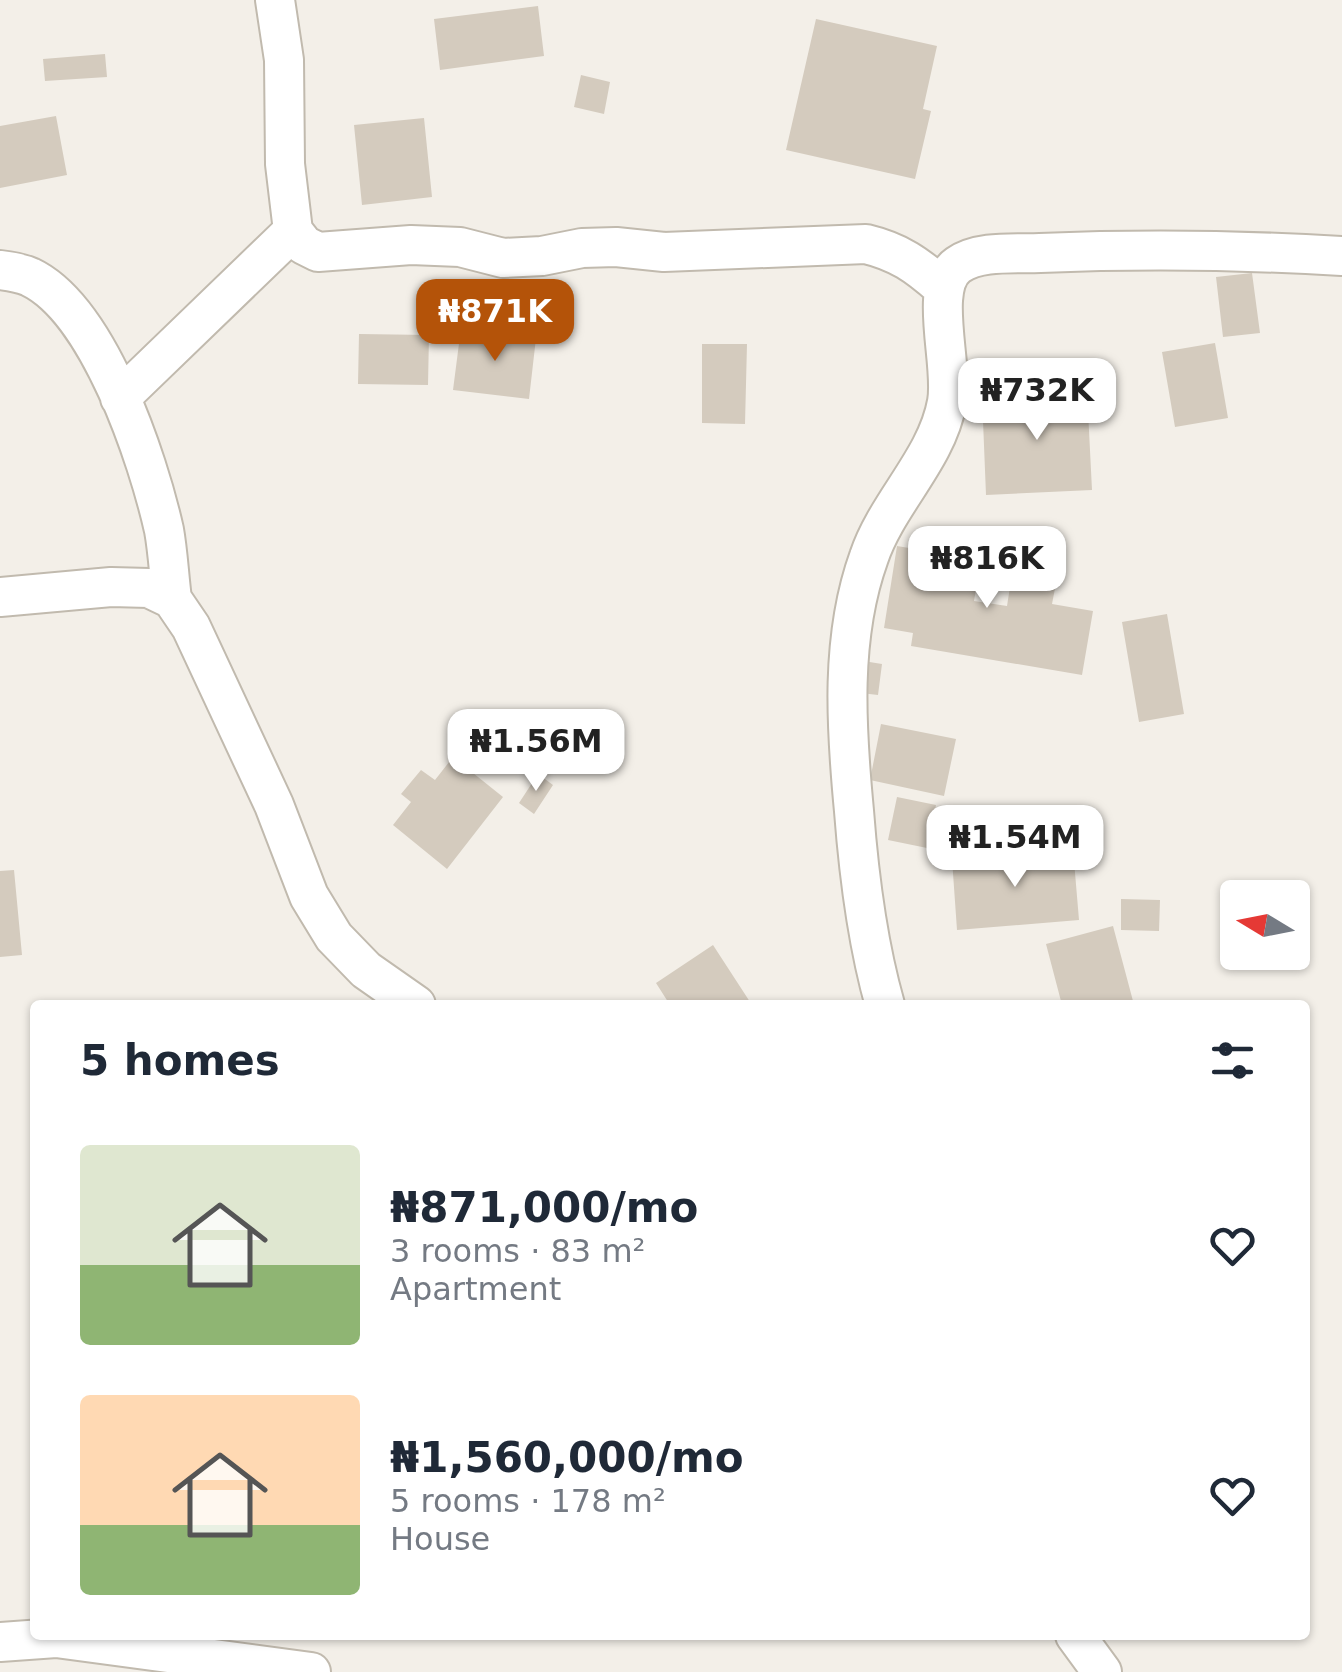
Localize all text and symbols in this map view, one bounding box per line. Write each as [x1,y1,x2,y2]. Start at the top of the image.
pin: ₦871K [425,279,565,364]
text: ₦871K [438,292,552,330]
pin: ₦732K [967,358,1107,443]
text: ₦732K [980,371,1094,409]
pin: ₦816K [917,526,1057,611]
text: ₦816K [930,539,1044,577]
pin: ₦1.56M [455,709,617,794]
text: ₦1.56M [469,722,603,760]
pin: ₦1.54M [934,805,1096,890]
text: ₦1.54M [948,818,1082,856]
north arrow [1220,880,1310,970]
map controls [1220,880,1310,970]
icon: filters [1205,1033,1260,1088]
text: 5 homes [80,1036,280,1085]
text: ₦871,000/mo [390,1183,698,1232]
icon: home [160,1185,280,1305]
icon: heart [1205,1218,1260,1273]
text: 3 rooms · 83 m² [390,1232,645,1270]
text: Apartment [390,1270,561,1308]
text: ₦1,560,000/mo [390,1433,744,1482]
icon: home [160,1435,280,1555]
icon: heart [1205,1468,1260,1523]
text: 5 rooms · 178 m² [390,1482,666,1520]
text: House [390,1520,490,1558]

